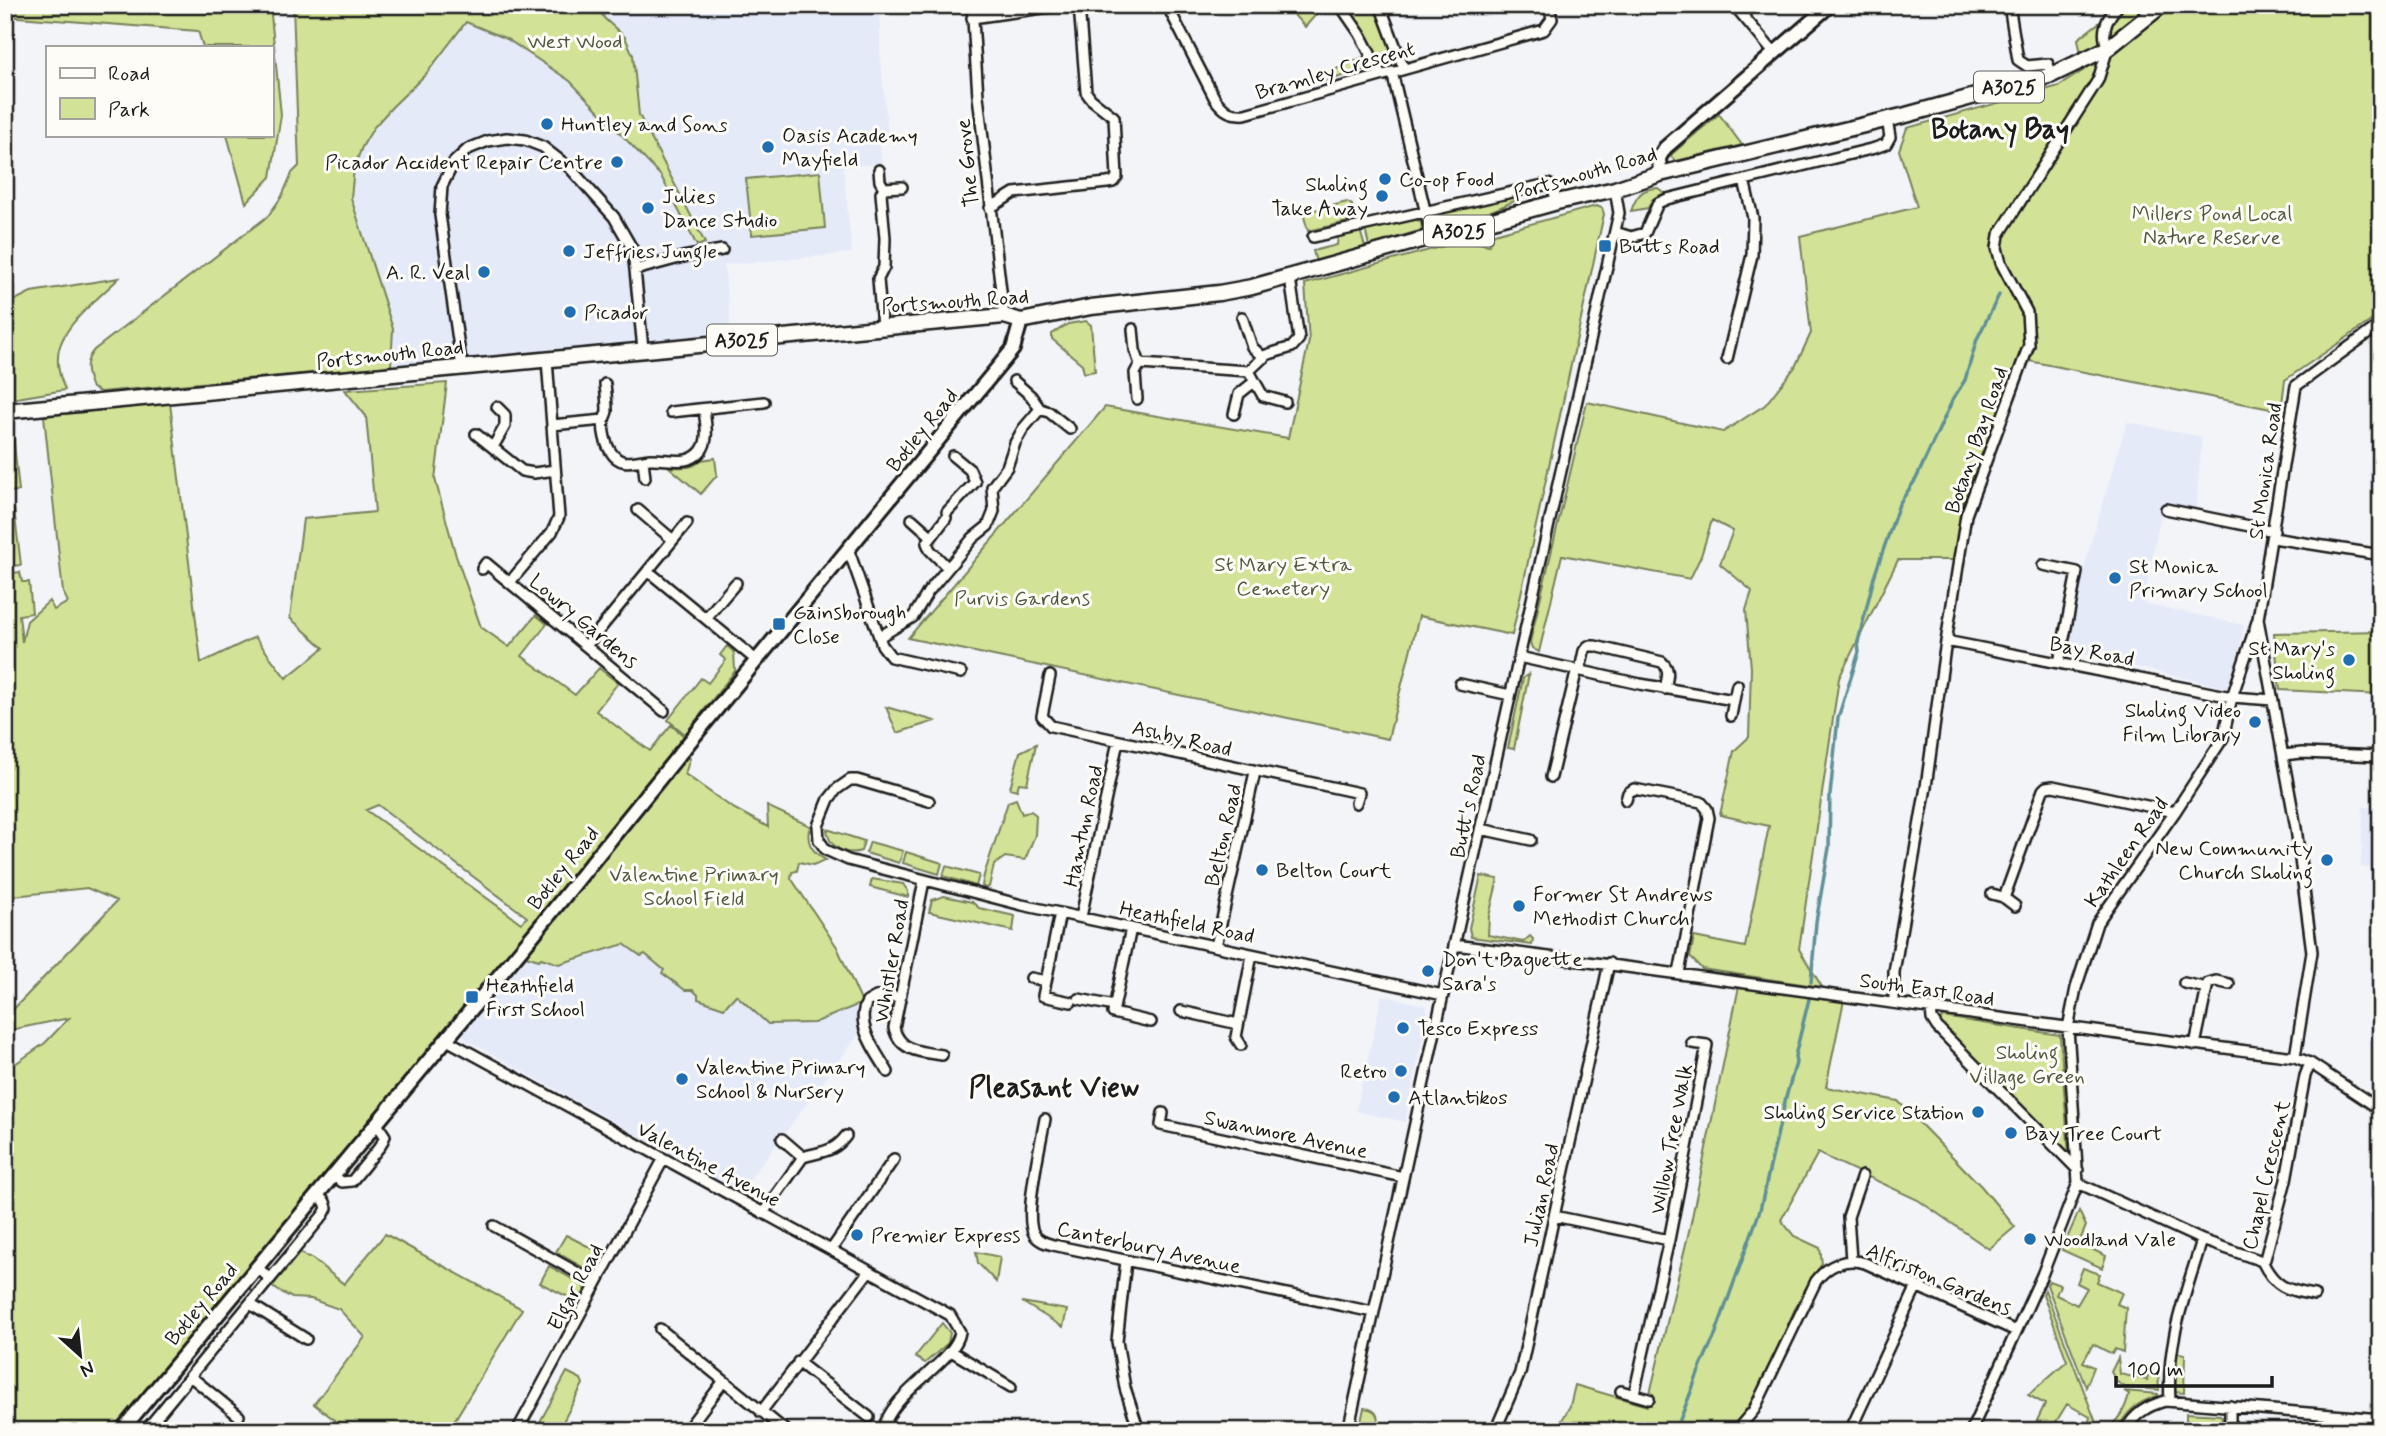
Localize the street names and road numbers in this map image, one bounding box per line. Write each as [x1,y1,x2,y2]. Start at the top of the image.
street label: Bramley Crescent [1252,35,1419,107]
road number: A3025 [1974,72,2044,102]
street label: The Grove [949,117,987,208]
street label: Portsmouth Road [1510,140,1660,208]
road number: A3025 [1424,216,1494,246]
street label: Portsmouth Road [880,283,1030,321]
road number: A3025 [707,324,777,356]
street label: Portsmouth Road [315,333,465,377]
street label: Botany Bay Road [1939,363,2015,517]
street label: Botley Road [880,383,965,478]
street label: St Monica Road [2243,401,2289,541]
street label: Lowry Gardens [523,568,644,676]
street label: Bay Road [2047,630,2137,674]
street label: Ashby Road [1129,714,1234,764]
street label: Butt's Road [1444,752,1494,861]
street label: Hamtun Road [1057,763,1111,890]
street label: Belton Road [1199,781,1249,889]
street label: Kathleen Road [2078,792,2175,913]
street label: Botley Road [521,821,606,916]
street label: Heathfield Road [1117,895,1257,951]
street label: Whistler Road [867,897,917,1025]
street label: South East Road [1858,967,1996,1013]
street label: Willow Tree Walk [1644,1062,1700,1217]
street label: Chapel Crescent [2236,1097,2298,1253]
street label: Swanmore Avenue [1201,1104,1370,1166]
street label: Valentine Avenue [632,1115,785,1214]
street label: Julian Road [1517,1141,1567,1250]
street label: Canterbury Avenue [1054,1215,1243,1281]
street label: Alfriston Gardens [1862,1237,2016,1323]
street label: Elgar Road [541,1239,612,1337]
street label: Botley Road [159,1257,245,1352]

